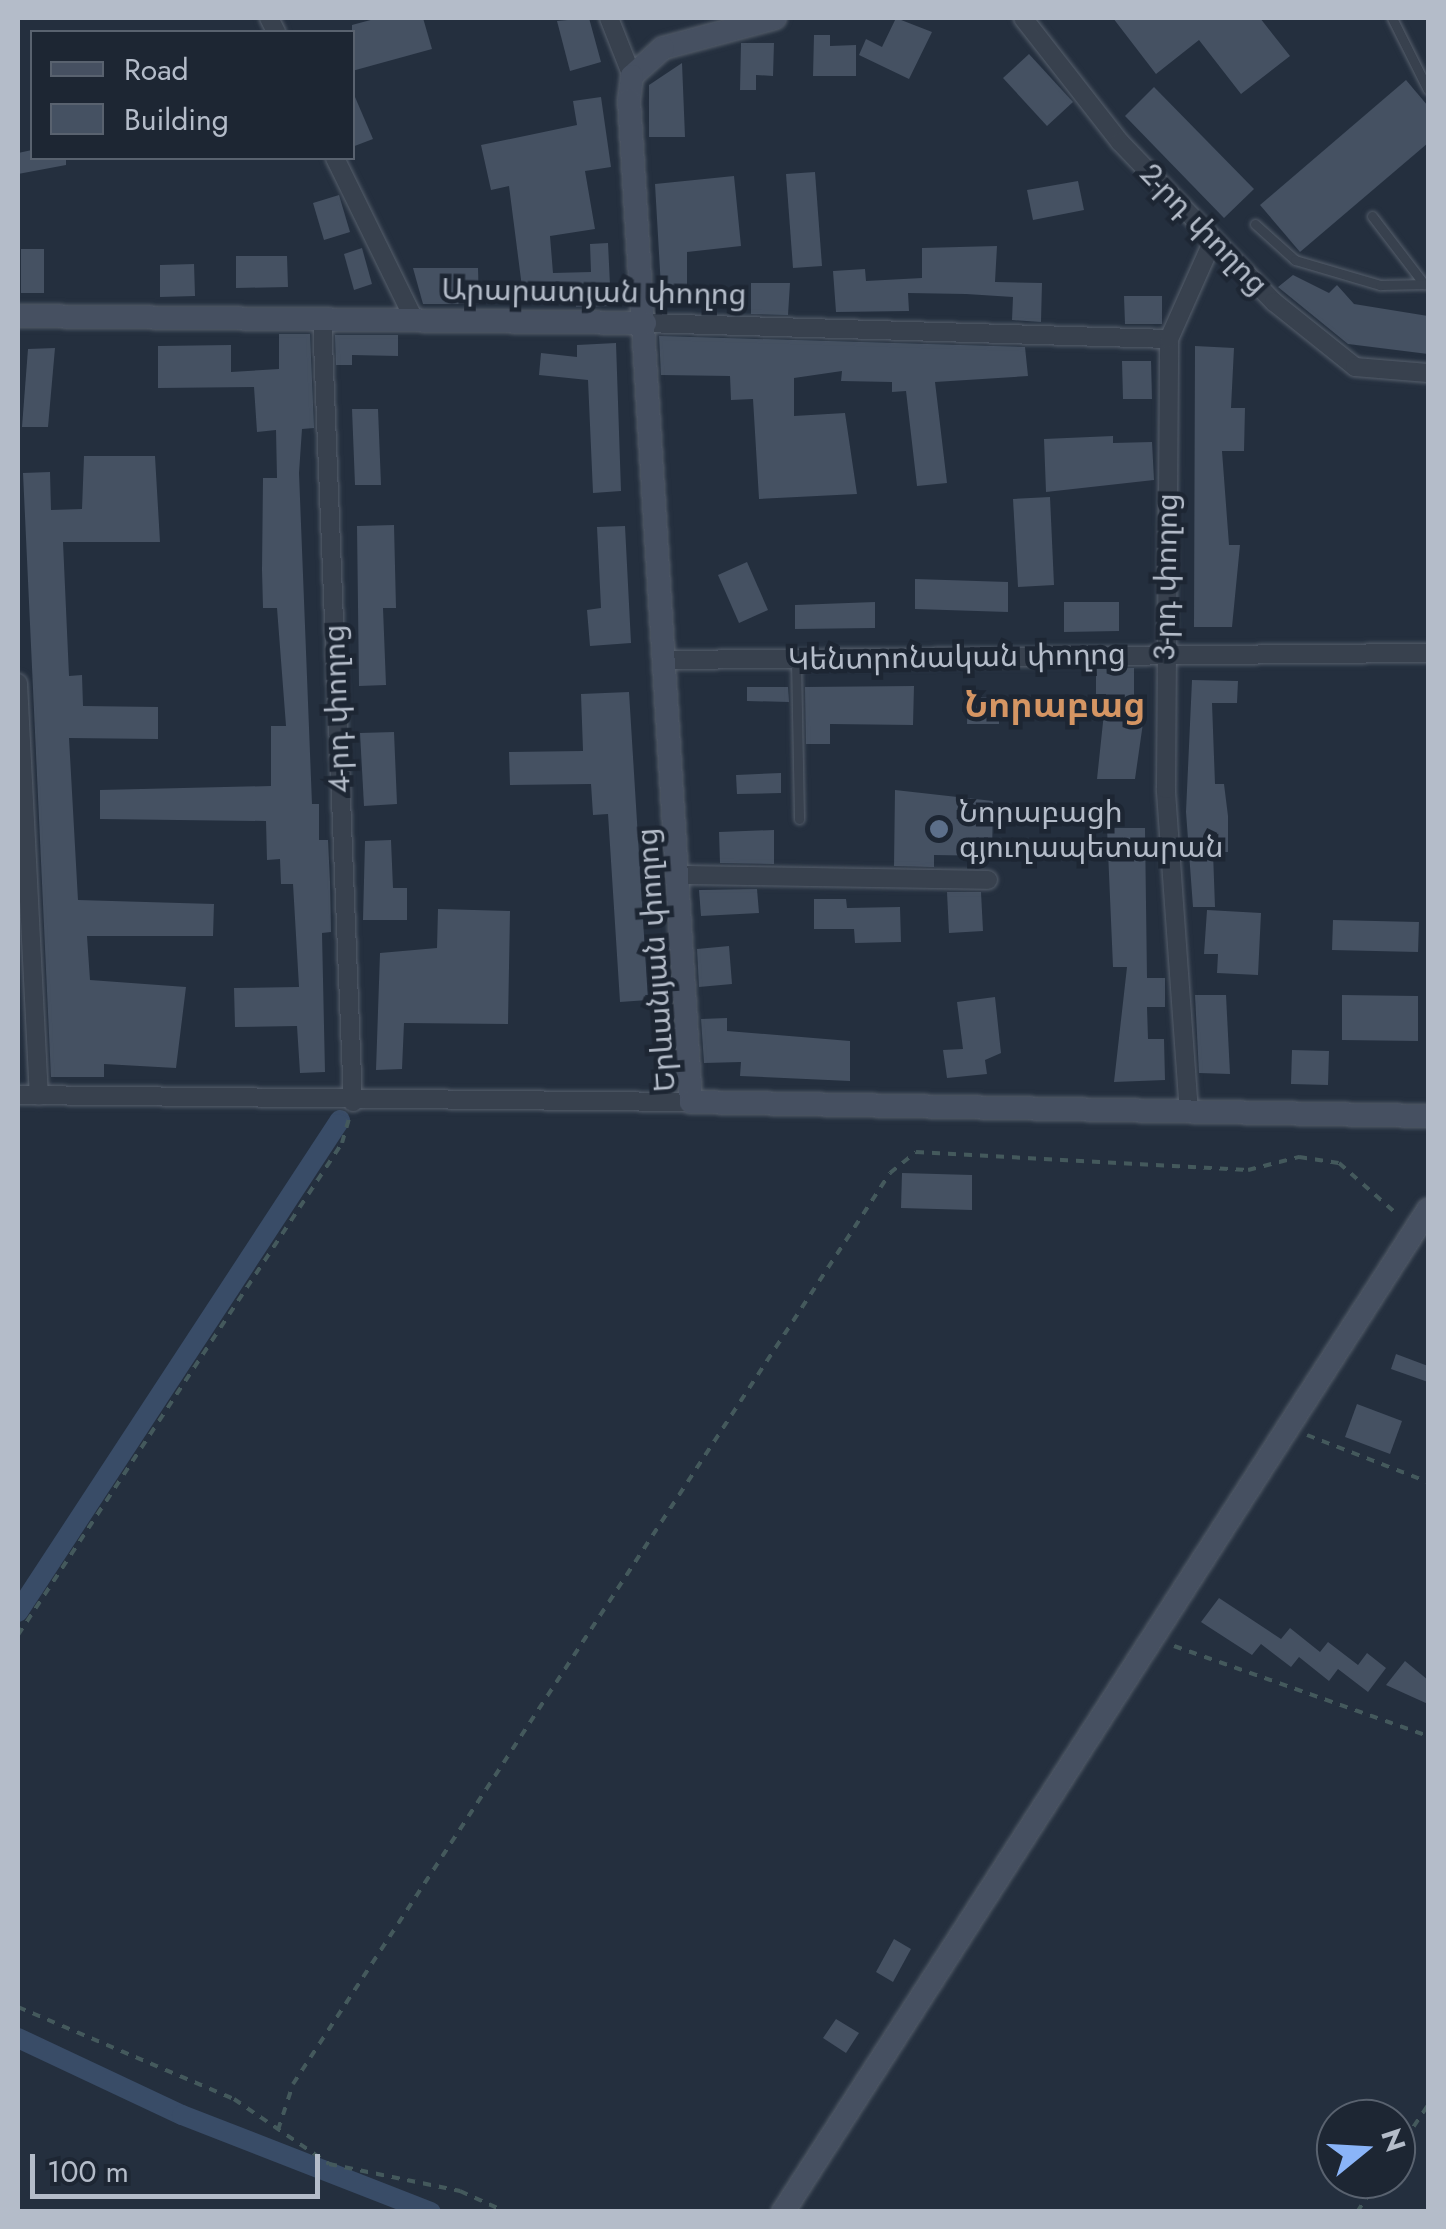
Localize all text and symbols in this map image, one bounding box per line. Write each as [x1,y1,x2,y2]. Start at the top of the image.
legend [30,30,355,160]
text: Road [124,48,189,91]
text: Building [124,98,229,141]
street label: 2-րդ փողոց [1133,156,1275,302]
street label: Արարատյան փողոց [441,271,747,313]
street label: 3-րդ փողոց [1147,493,1185,661]
street label: 4-րդ փողոց [316,624,358,794]
street label: Կենտրոնական փողոց [788,636,1126,678]
district label: Նորաբաց [964,684,1146,726]
place label: Նորաբացի գյուղապետարան [959,794,1223,864]
marker: Նորաբացի գյուղապետարան [928,818,950,840]
street label: Երևանյան փողոց [629,827,683,1093]
north arrow [1316,2099,1416,2199]
text: N [1370,2123,1416,2157]
scale bar [35,2134,325,2196]
text: 100 m [47,2150,129,2193]

